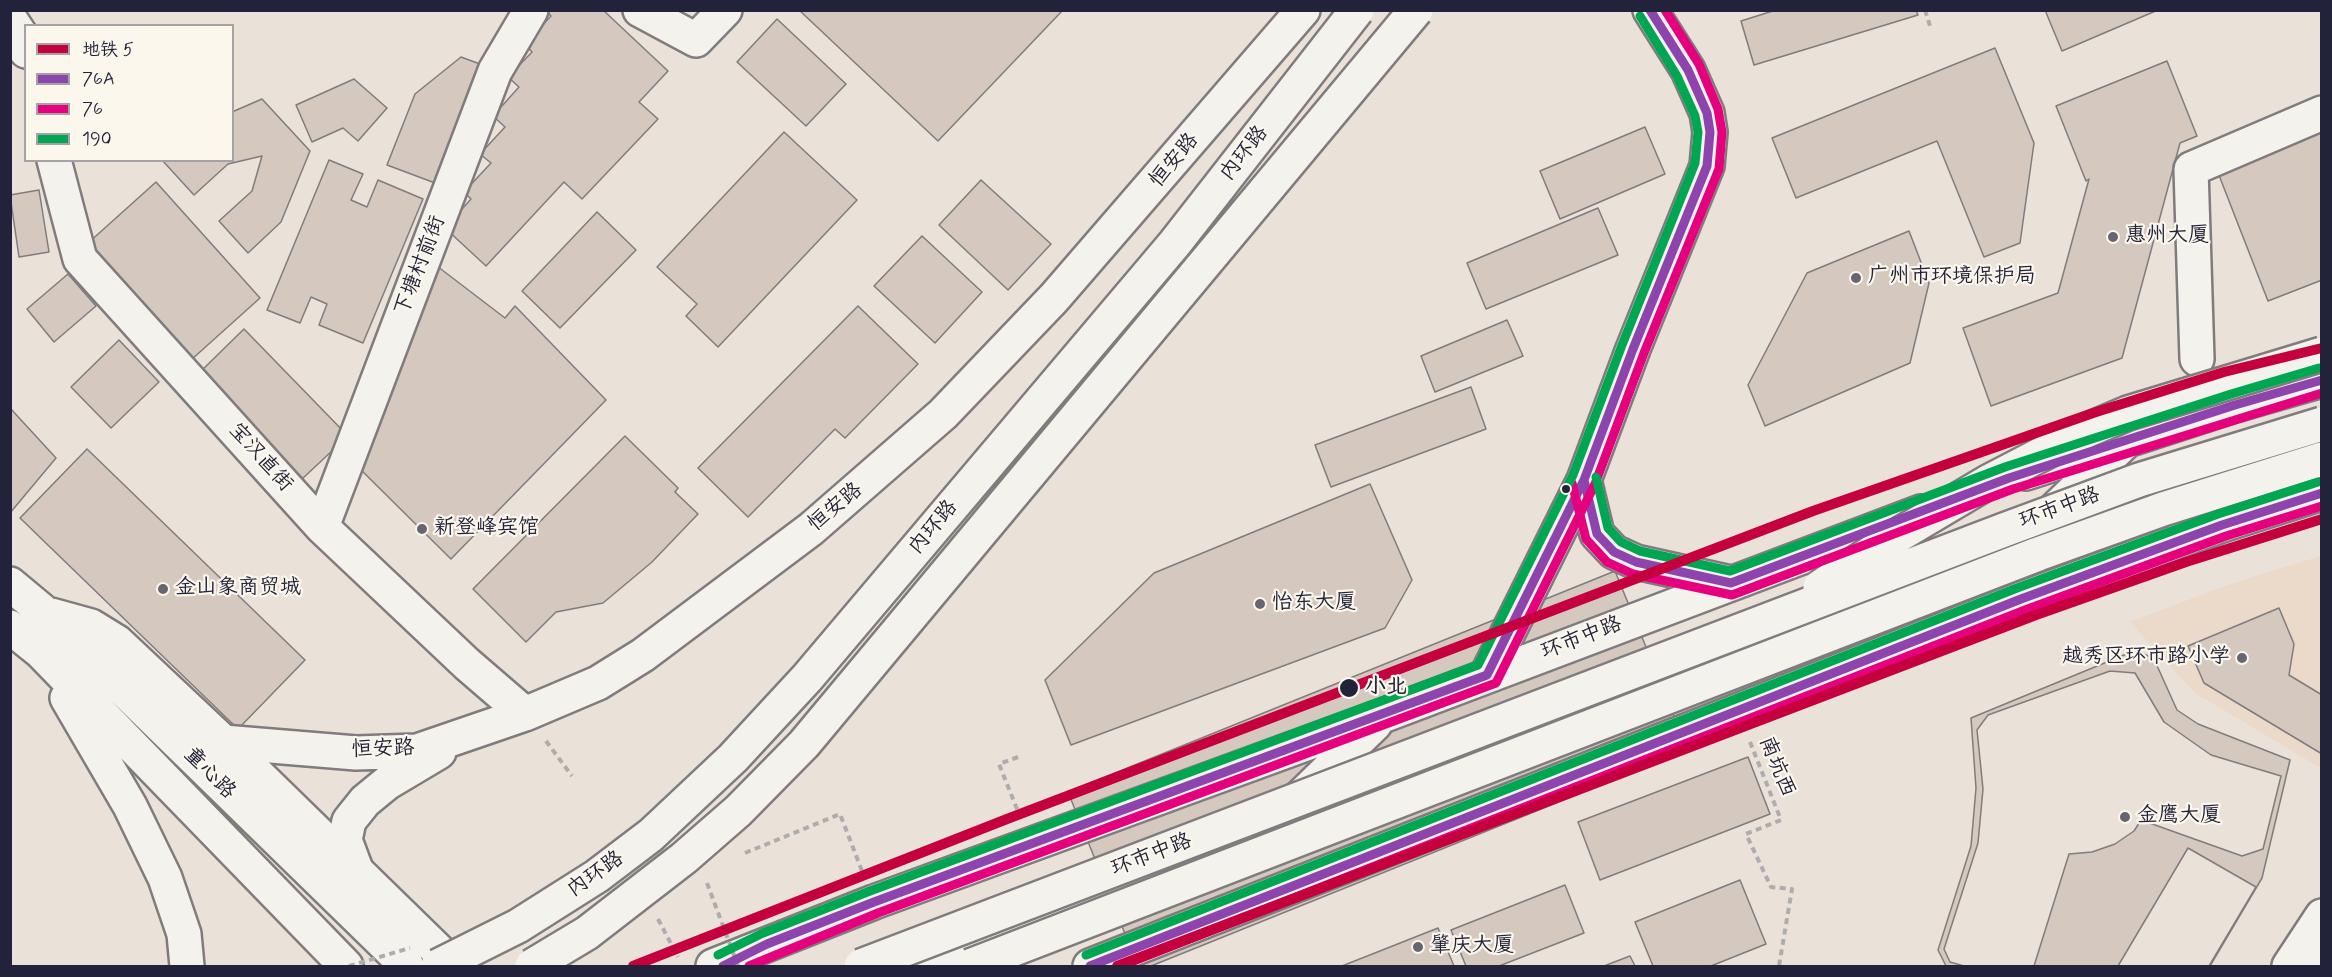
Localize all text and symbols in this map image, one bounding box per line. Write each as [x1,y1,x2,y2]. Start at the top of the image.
legend [24,24,234,162]
text: 地铁 5 [82,38,134,62]
text: 76A [82,67,115,91]
text: 76 [82,97,103,121]
street label: 内环路 [1216,121,1274,187]
text: 190 [82,127,112,151]
street label: 恒安路 [1145,129,1205,193]
street label: 下塘村前街 [390,212,452,320]
place label: 惠州大厦 [2125,224,2209,250]
marker: 惠州大厦 [2106,230,2120,244]
place label: 广州市环境保护局 [1868,265,2036,291]
marker: 广州市环境保护局 [1849,271,1863,285]
street label: 宝汉直街 [223,418,297,498]
street label: 恒安路 [804,478,868,538]
unlabelled marker [1560,483,1572,495]
street label: 环市中路 [2016,483,2104,535]
street label: 内环路 [904,496,964,560]
place label: 新登峰宾馆 [434,516,539,542]
marker: 新登峰宾馆 [415,522,429,536]
place label: 金山象商贸城 [175,576,301,602]
marker: 金山象商贸城 [156,582,170,596]
place label: 怡东大厦 [1272,591,1356,617]
marker: 怡东大厦 [1253,597,1267,611]
street label: 环市中路 [1538,612,1626,666]
place label: 越秀区环市路小学 [2062,645,2230,671]
marker: 越秀区环市路小学 [2235,651,2249,665]
place label: 小北 [1365,675,1407,701]
marker: 小北 [1338,677,1360,699]
street label: 南坑西 [1753,733,1799,801]
street label: 恒安路 [351,736,415,764]
street label: 童心路 [178,743,240,805]
place label: 金鹰大厦 [2137,804,2221,830]
marker: 金鹰大厦 [2118,810,2132,824]
street label: 环市中路 [1108,829,1196,883]
street label: 内环路 [563,847,629,903]
place label: 肇庆大厦 [1430,934,1514,960]
marker: 肇庆大厦 [1411,940,1425,954]

